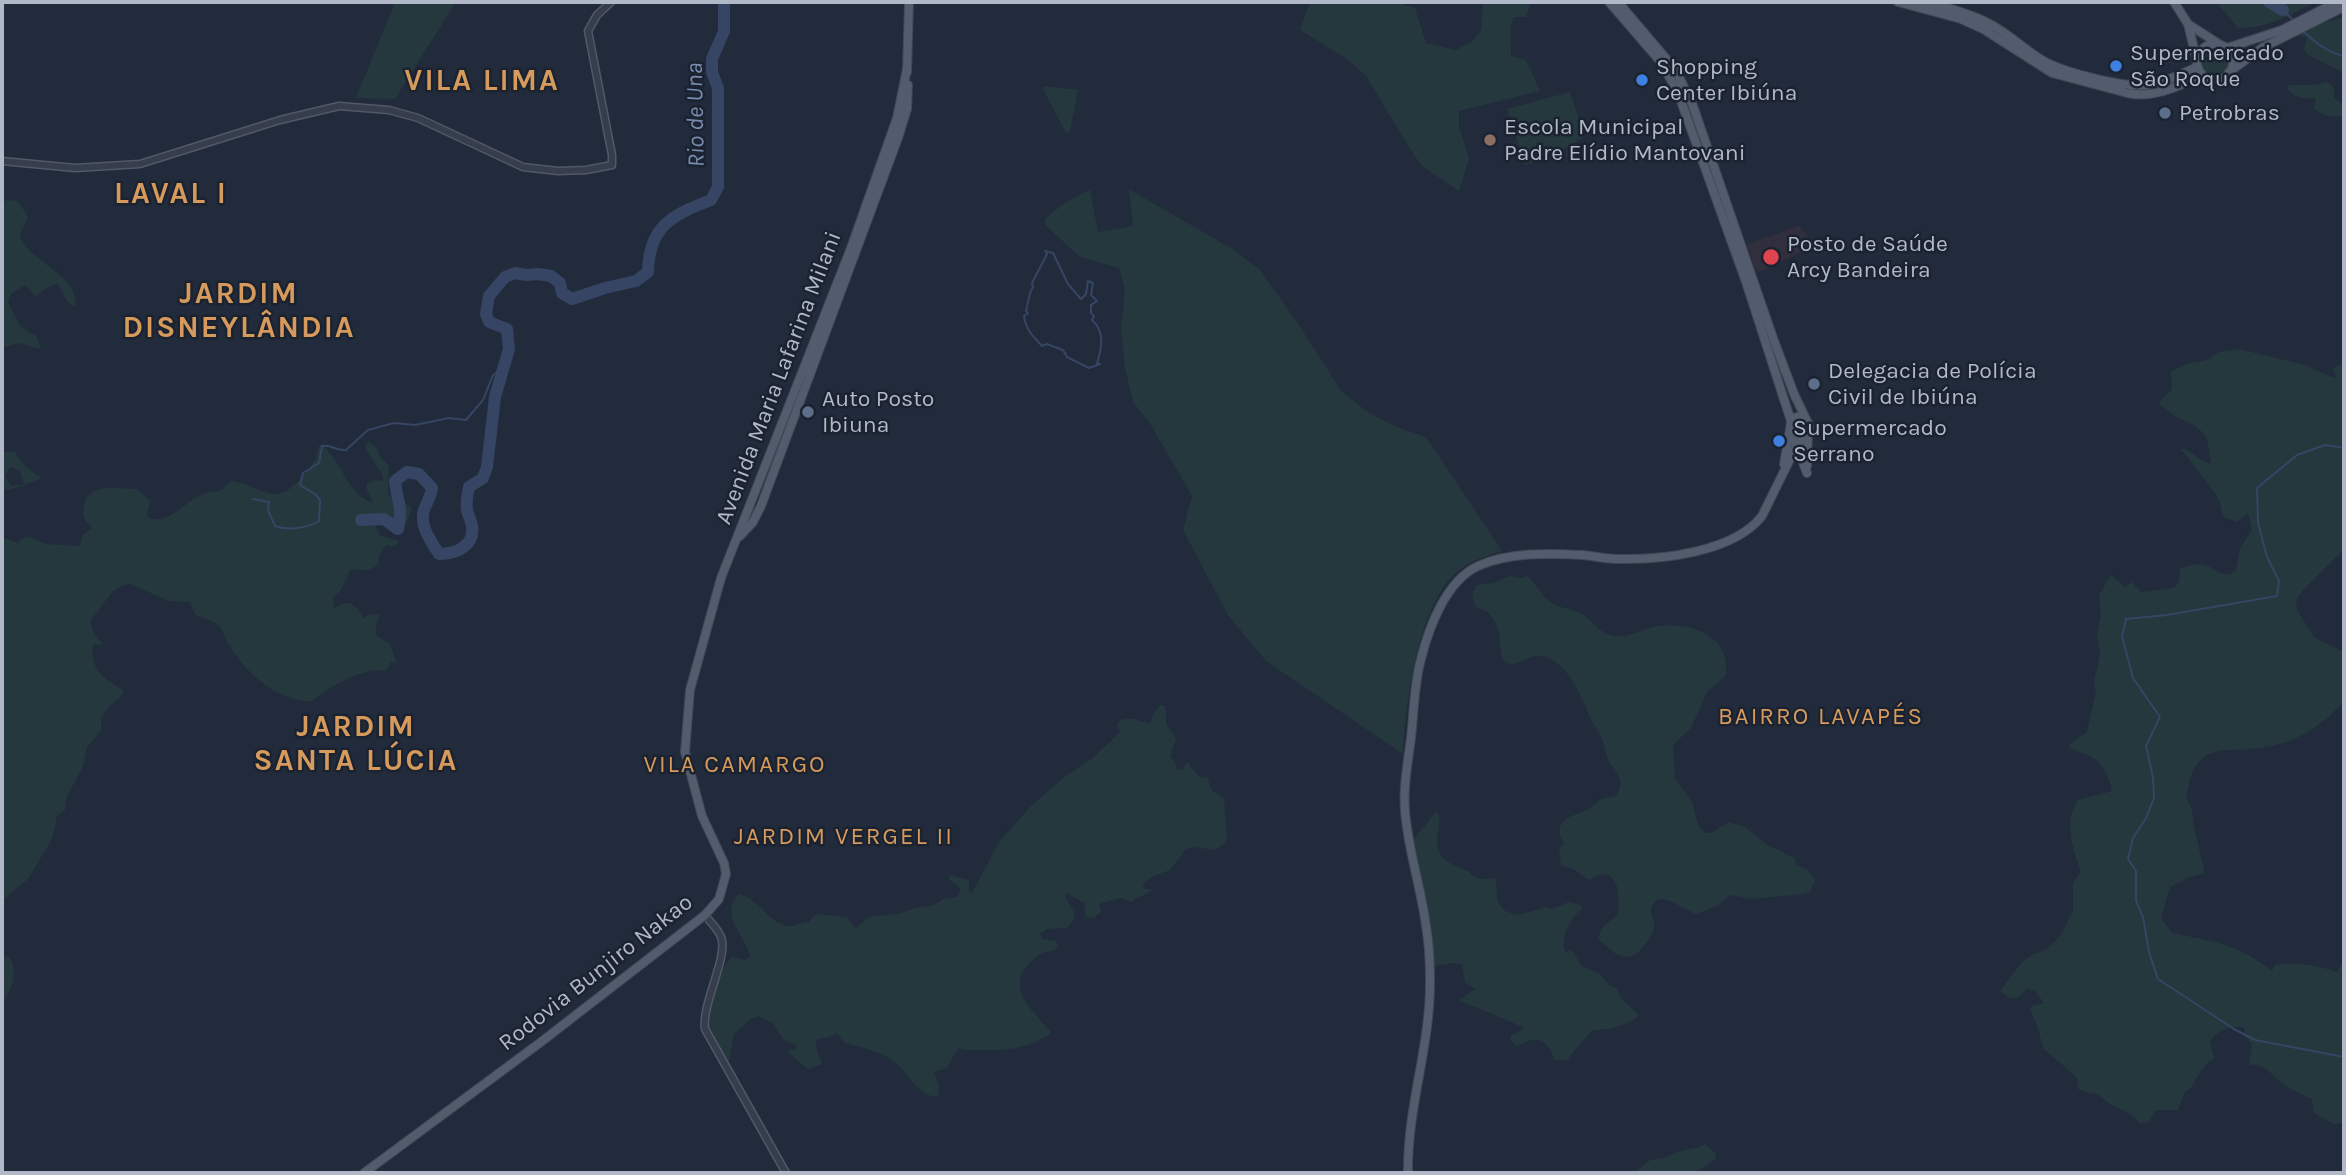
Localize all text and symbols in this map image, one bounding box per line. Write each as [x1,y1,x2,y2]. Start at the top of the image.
place label: Supermercado São Roque [2130,39,2284,93]
place label: Shopping Center Ibiúna [1656,53,1797,107]
marker: Supermercado São Roque [2108,58,2124,74]
water label: Rio de Una [681,62,711,168]
district label: VILA LIMA [405,63,559,99]
marker: Shopping Center Ibiúna [1634,72,1650,88]
place label: Petrobras [2179,99,2280,127]
marker: Petrobras [2157,105,2173,121]
place label: Escola Municipal Padre Elídio Mantovani [1504,113,1746,167]
marker: Escola Municipal Padre Elídio Mantovani [1482,132,1498,148]
district label: LAVAL I [115,176,227,212]
street label: Avenida Maria Lafarina Milani [710,228,848,528]
place label: Posto de Saúde Arcy Bandeira [1787,230,1948,284]
marker: Posto de Saúde Arcy Bandeira [1761,247,1781,267]
district label: JARDIM DISNEYLÂNDIA [124,276,354,346]
place label: Delegacia de Polícia Civil de Ibiúna [1828,357,2037,411]
marker: Delegacia de Polícia Civil de Ibiúna [1806,376,1822,392]
place label: Auto Posto Ibiuna [822,385,934,439]
marker: Auto Posto Ibiuna [800,404,816,420]
place label: Supermercado Serrano [1793,414,1947,468]
marker: Supermercado Serrano [1771,433,1787,449]
district label: BAIRRO LAVAPÉS [1720,703,1922,731]
district label: JARDIM SANTA LÚCIA [255,709,457,780]
district label: VILA CAMARGO [645,751,825,779]
district label: JARDIM VERGEL II [736,823,952,851]
street label: Rodovia Bunjiro Nakao [494,889,698,1057]

